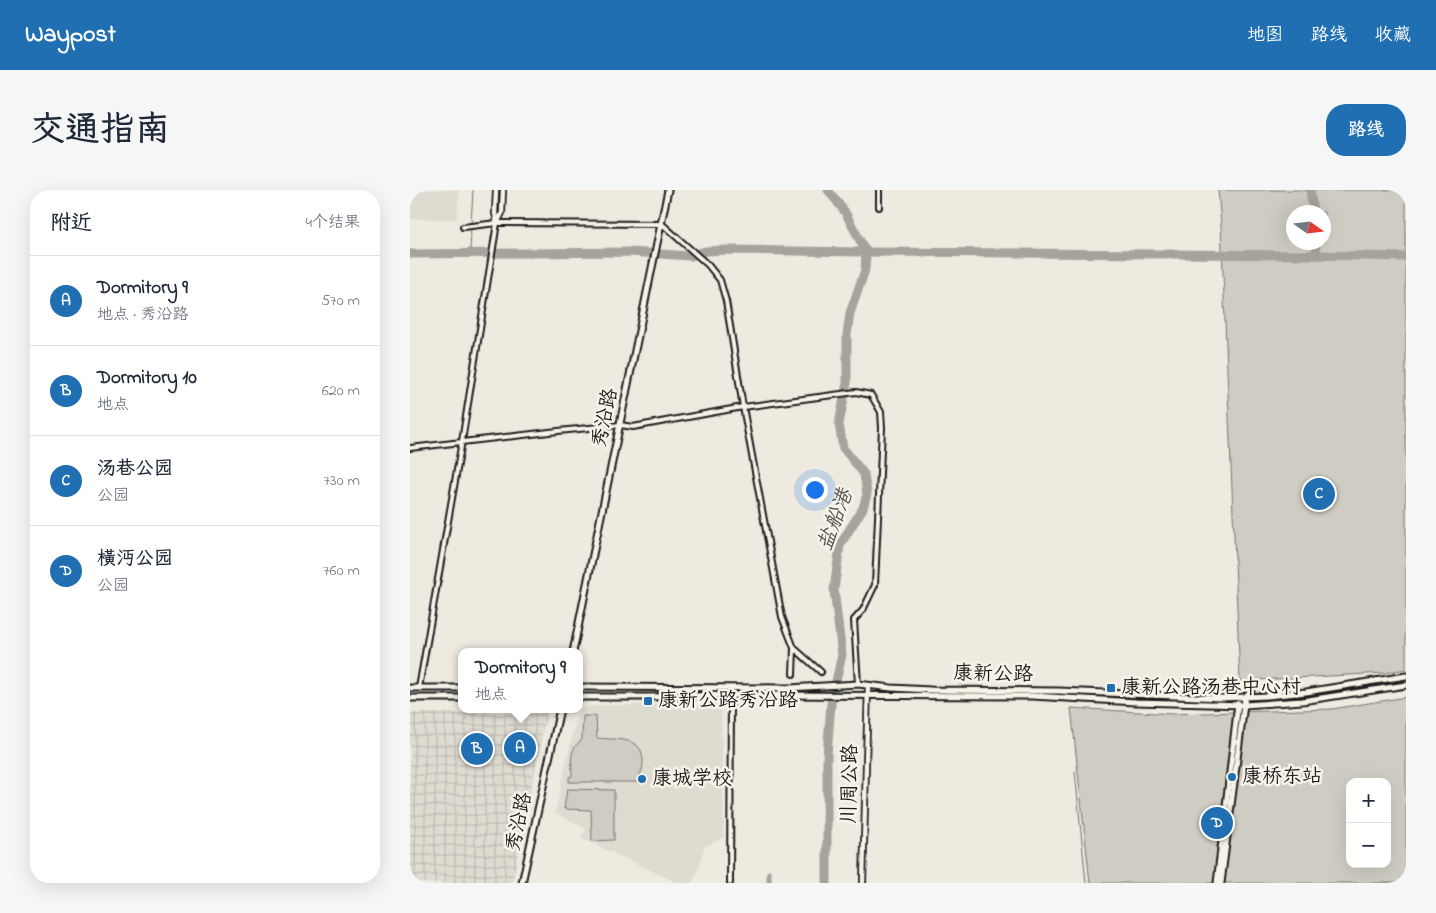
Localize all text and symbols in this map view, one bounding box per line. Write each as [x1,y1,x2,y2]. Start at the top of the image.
text: Waypost [25,18,116,53]
text: 地图 [1247,23,1283,49]
text: 路线 [1311,23,1347,49]
text: 收藏 [1375,23,1411,49]
button: 路线 [1326,104,1406,156]
text: 交通指南 [30,106,170,157]
north arrow [1286,205,1331,250]
text: 附近 [50,209,92,239]
text: 4个结果 [305,211,360,235]
text: Dormitory 9 [97,275,188,302]
text: A [61,289,71,313]
text: 570 m [321,289,360,313]
text: 地点 · 秀沿路 [97,303,188,327]
text: Dormitory 10 [97,365,197,392]
text: B [61,379,71,403]
text: 620 m [322,379,360,403]
street label: 秀沿路 [586,385,627,450]
text: 地点 [97,393,129,417]
text: 汤巷公园 [97,456,173,483]
text: C [62,469,70,493]
text: 730 m [323,469,360,493]
pin: C [1303,475,1335,513]
your location [802,477,828,503]
water label: 盐船港 [811,483,862,555]
text: 公园 [97,484,129,508]
text: 横沔公园 [97,546,173,573]
text: D [60,559,72,583]
text: 760 m [323,559,360,583]
text: 公园 [97,574,129,598]
popup [458,648,583,713]
text: Dormitory 9 [475,655,566,682]
street label: 康新公路 [953,660,1034,690]
place label: 康新公路汤巷中心村 [1121,674,1301,703]
marker: 康新公路汤巷中心村 [1105,682,1117,694]
text: 地点 [475,683,507,707]
place label: 康新公路秀沿路 [658,687,799,716]
marker: 康新公路秀沿路 [642,695,654,707]
pin: A [504,729,536,767]
pin: B [461,730,493,768]
street label: 川周公路 [836,743,866,824]
place label: 康桥东站 [1242,763,1322,792]
place label: 康城学校 [652,765,732,794]
marker: 康桥东站 [1226,771,1238,783]
marker: 康城学校 [636,773,648,785]
map controls [1346,778,1391,868]
button: + [1346,778,1391,823]
street label: 秀沿路 [500,789,541,854]
pin: D [1201,804,1233,842]
button: − [1346,823,1391,868]

